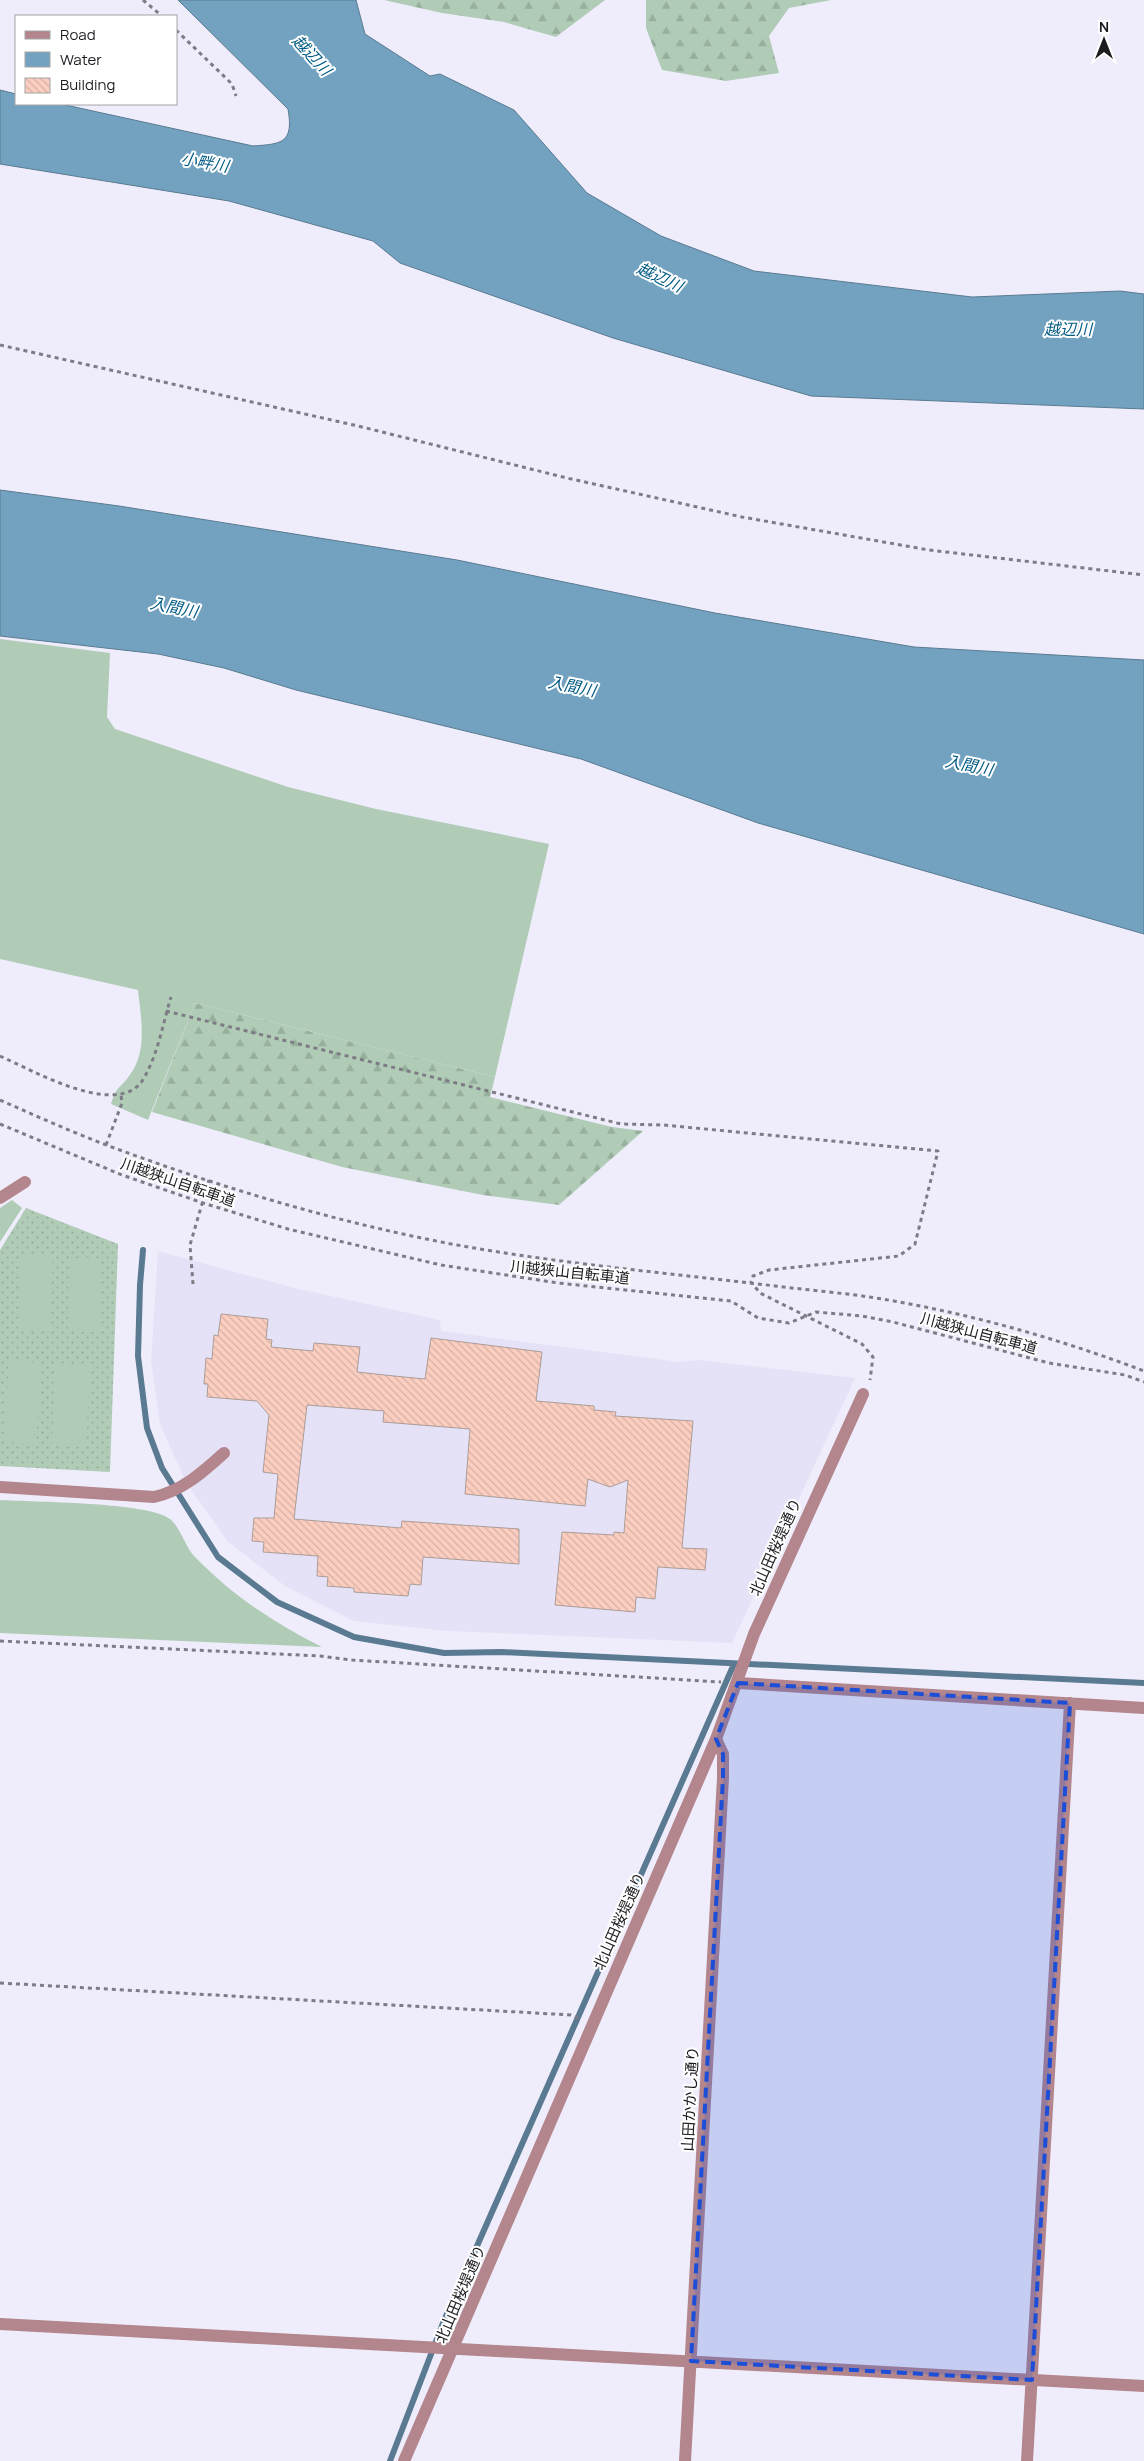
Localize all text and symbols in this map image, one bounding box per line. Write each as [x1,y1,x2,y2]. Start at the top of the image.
legend [15,15,178,105]
north arrow [1079,15,1129,65]
text: N [1099,17,1109,36]
text: Road [60,24,96,45]
water label: 越辺川 [288,30,338,82]
text: Water [60,49,102,70]
text: Building [60,74,115,95]
water label: 小畔川 [179,147,233,177]
water label: 越辺川 [634,257,688,298]
water label: 越辺川 [1044,318,1094,340]
water label: 入間川 [148,592,202,623]
water label: 入間川 [546,671,600,702]
water label: 入間川 [943,750,997,781]
street label: 川越狭山自転車道 [118,1153,238,1211]
street label: 川越狭山自転車道 [509,1255,631,1289]
street label: 川越狭山自転車道 [918,1307,1040,1359]
street label: 北山田桜堤通り [744,1495,806,1599]
street label: 北山田桜堤通り [588,1869,650,1973]
street label: 山田かかし通り [677,2046,703,2152]
street label: 北山田桜堤通り [430,2242,490,2346]

